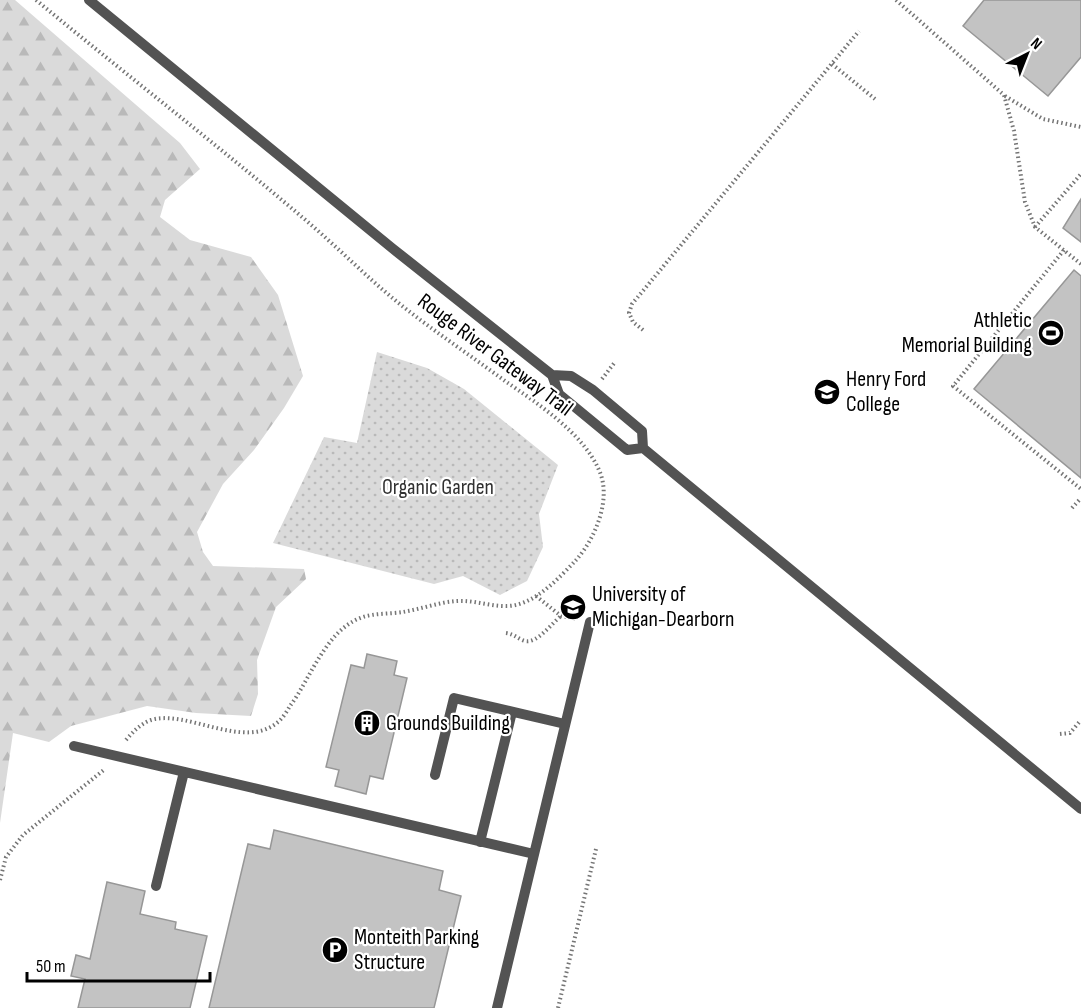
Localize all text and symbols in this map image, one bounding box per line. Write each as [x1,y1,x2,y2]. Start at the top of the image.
north arrow [997,24,1057,84]
text: N [1027,34,1046,54]
street label: Rouge River Gateway Trail [412,288,578,422]
place label: Athletic Memorial Building [902,307,1032,359]
sports icon: Athletic Memorial Building [1036,318,1066,348]
place label: Henry Ford College [846,366,926,418]
school or university icon: Henry Ford College [812,377,842,407]
park label: Organic Garden [382,474,494,501]
place label: University of Michigan-Dearborn [592,581,734,633]
school or university icon: University of Michigan-Dearborn [558,592,588,622]
building icon: Grounds Building [352,708,382,738]
place label: Grounds Building [386,710,510,737]
place label: Monteith Parking Structure [354,924,480,976]
parking icon: Monteith Parking Structure [320,935,350,965]
scale bar [27,945,210,983]
text: 50 m [36,956,66,977]

